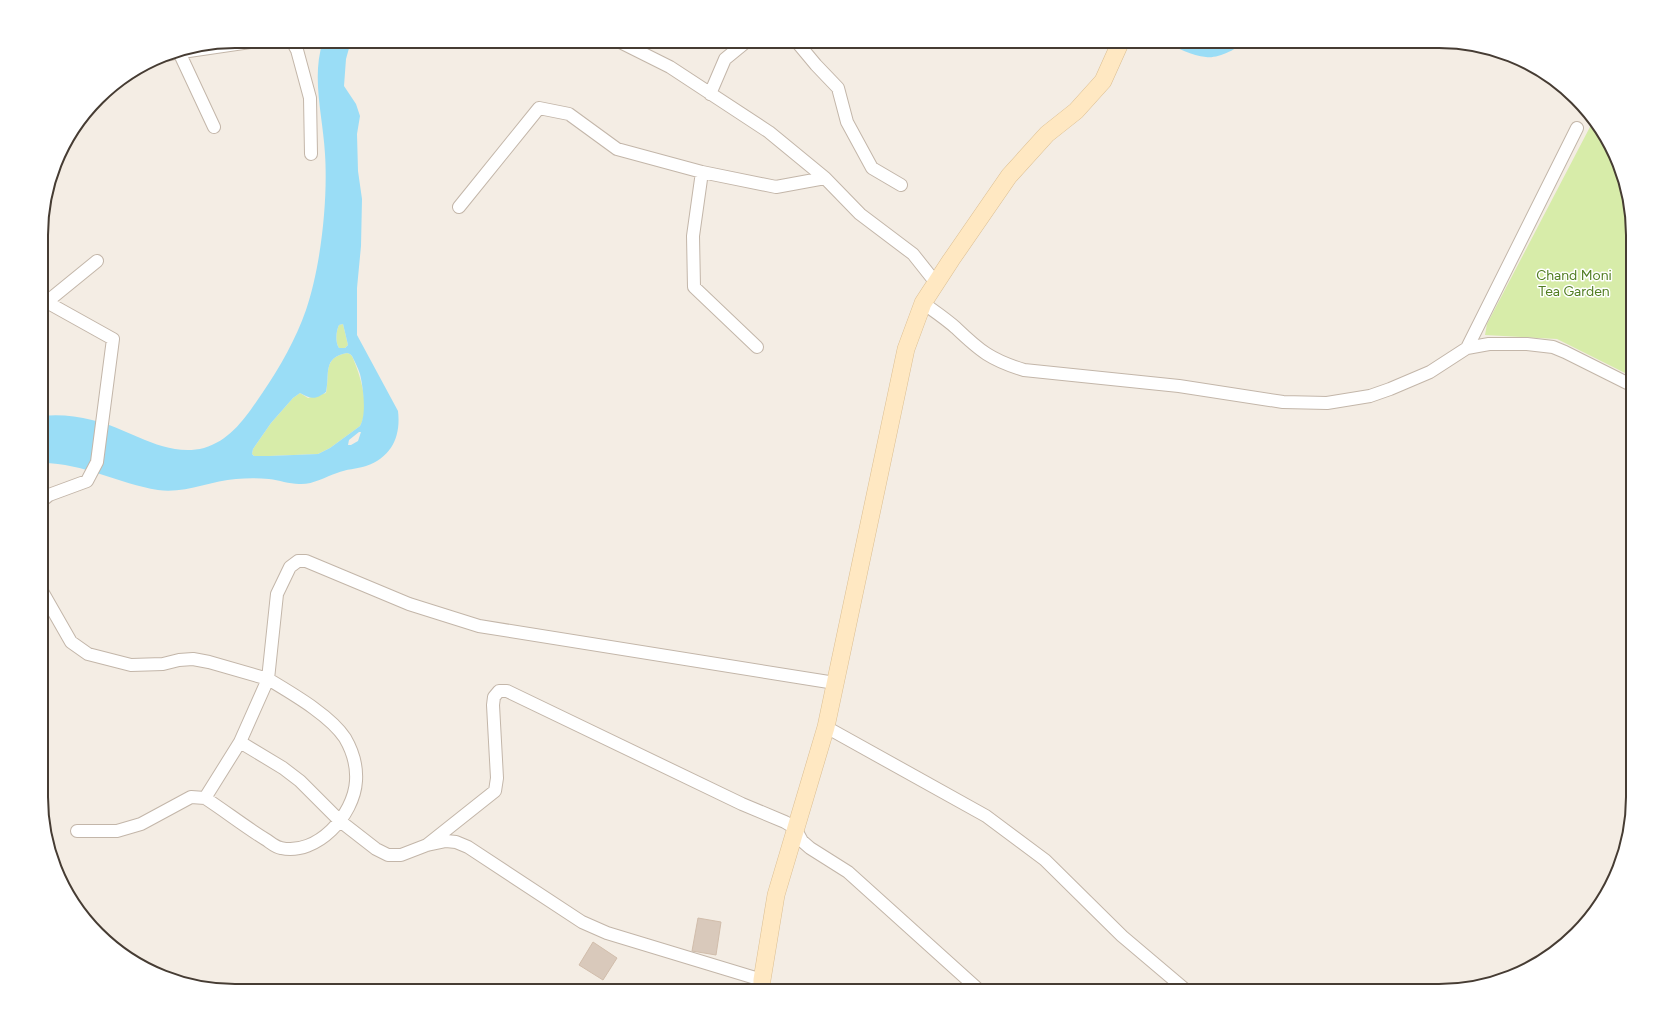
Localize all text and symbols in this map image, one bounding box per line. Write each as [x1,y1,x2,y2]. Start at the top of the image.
park label: Chand Moni Tea Garden [1536,267,1612,300]

